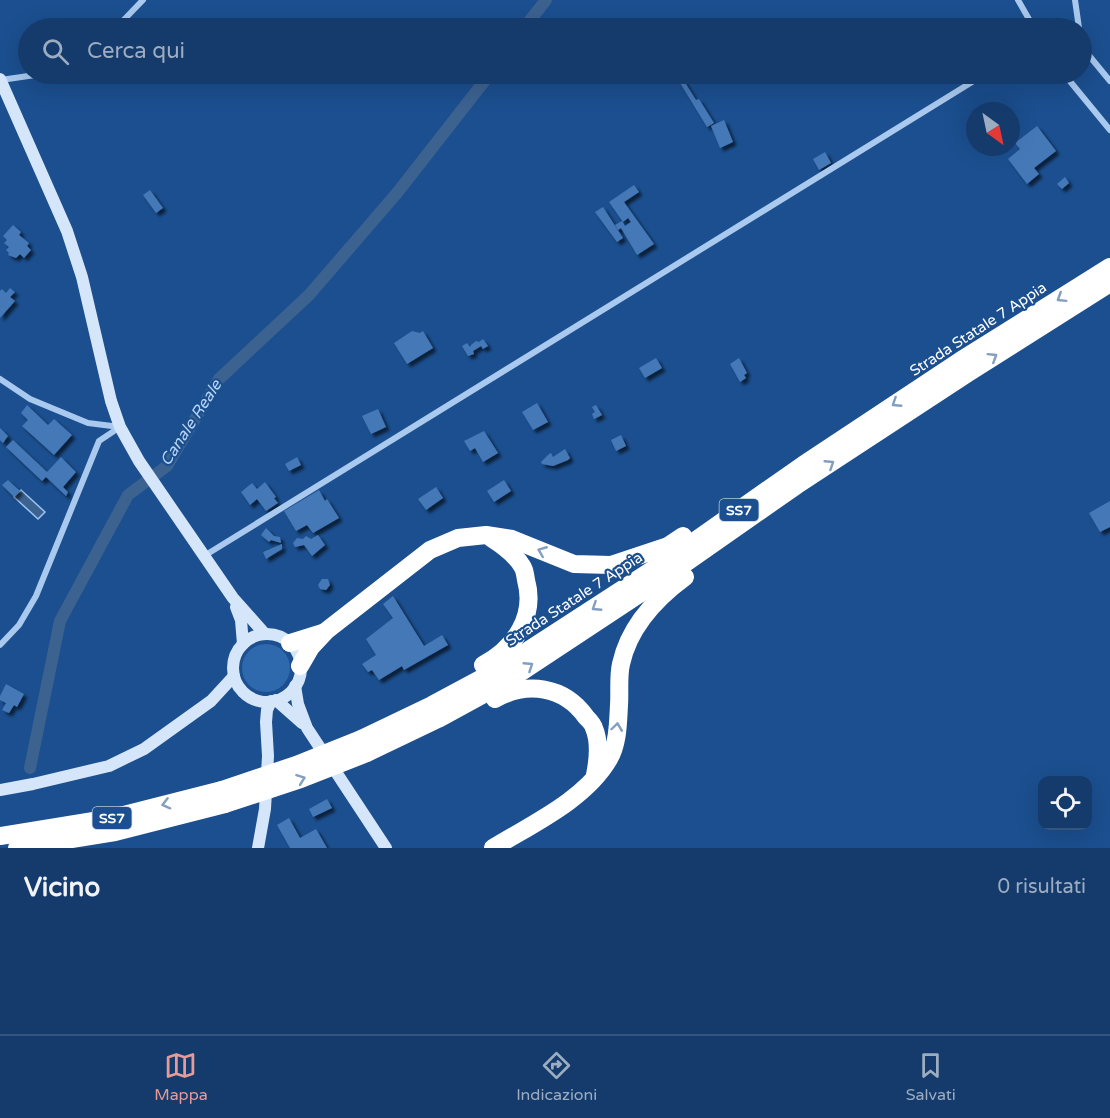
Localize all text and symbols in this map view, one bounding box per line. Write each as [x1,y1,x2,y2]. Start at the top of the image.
search box [18,18,1092,84]
icon: search [39,35,72,68]
text: Cerca qui [87,38,185,64]
north arrow [966,102,1020,156]
street label: Strada Statale 7 Appia [906,278,1050,380]
one-way arrow [1056,291,1067,302]
one-way arrow [987,353,998,364]
water label: Canale Reale [156,375,227,470]
one-way arrow [892,396,903,407]
one-way arrow [824,460,835,471]
road number: SS7 [720,499,758,521]
one-way arrow [537,546,548,558]
street label: Strada Statale 7 Appia [502,548,646,650]
one-way arrow [591,599,602,610]
one-way arrow [522,662,533,673]
one-way arrow [610,723,622,732]
one-way arrow [295,773,306,786]
map controls [1038,776,1092,830]
button: locate [1038,776,1092,830]
one-way arrow [161,797,171,810]
road number: SS7 [92,807,132,829]
text: Vicino [24,872,100,903]
text: 0 risultati [998,875,1086,899]
tab: Mappa [154,1049,208,1105]
tab: Indicazioni [516,1049,597,1105]
tab: Salvati [906,1049,956,1105]

